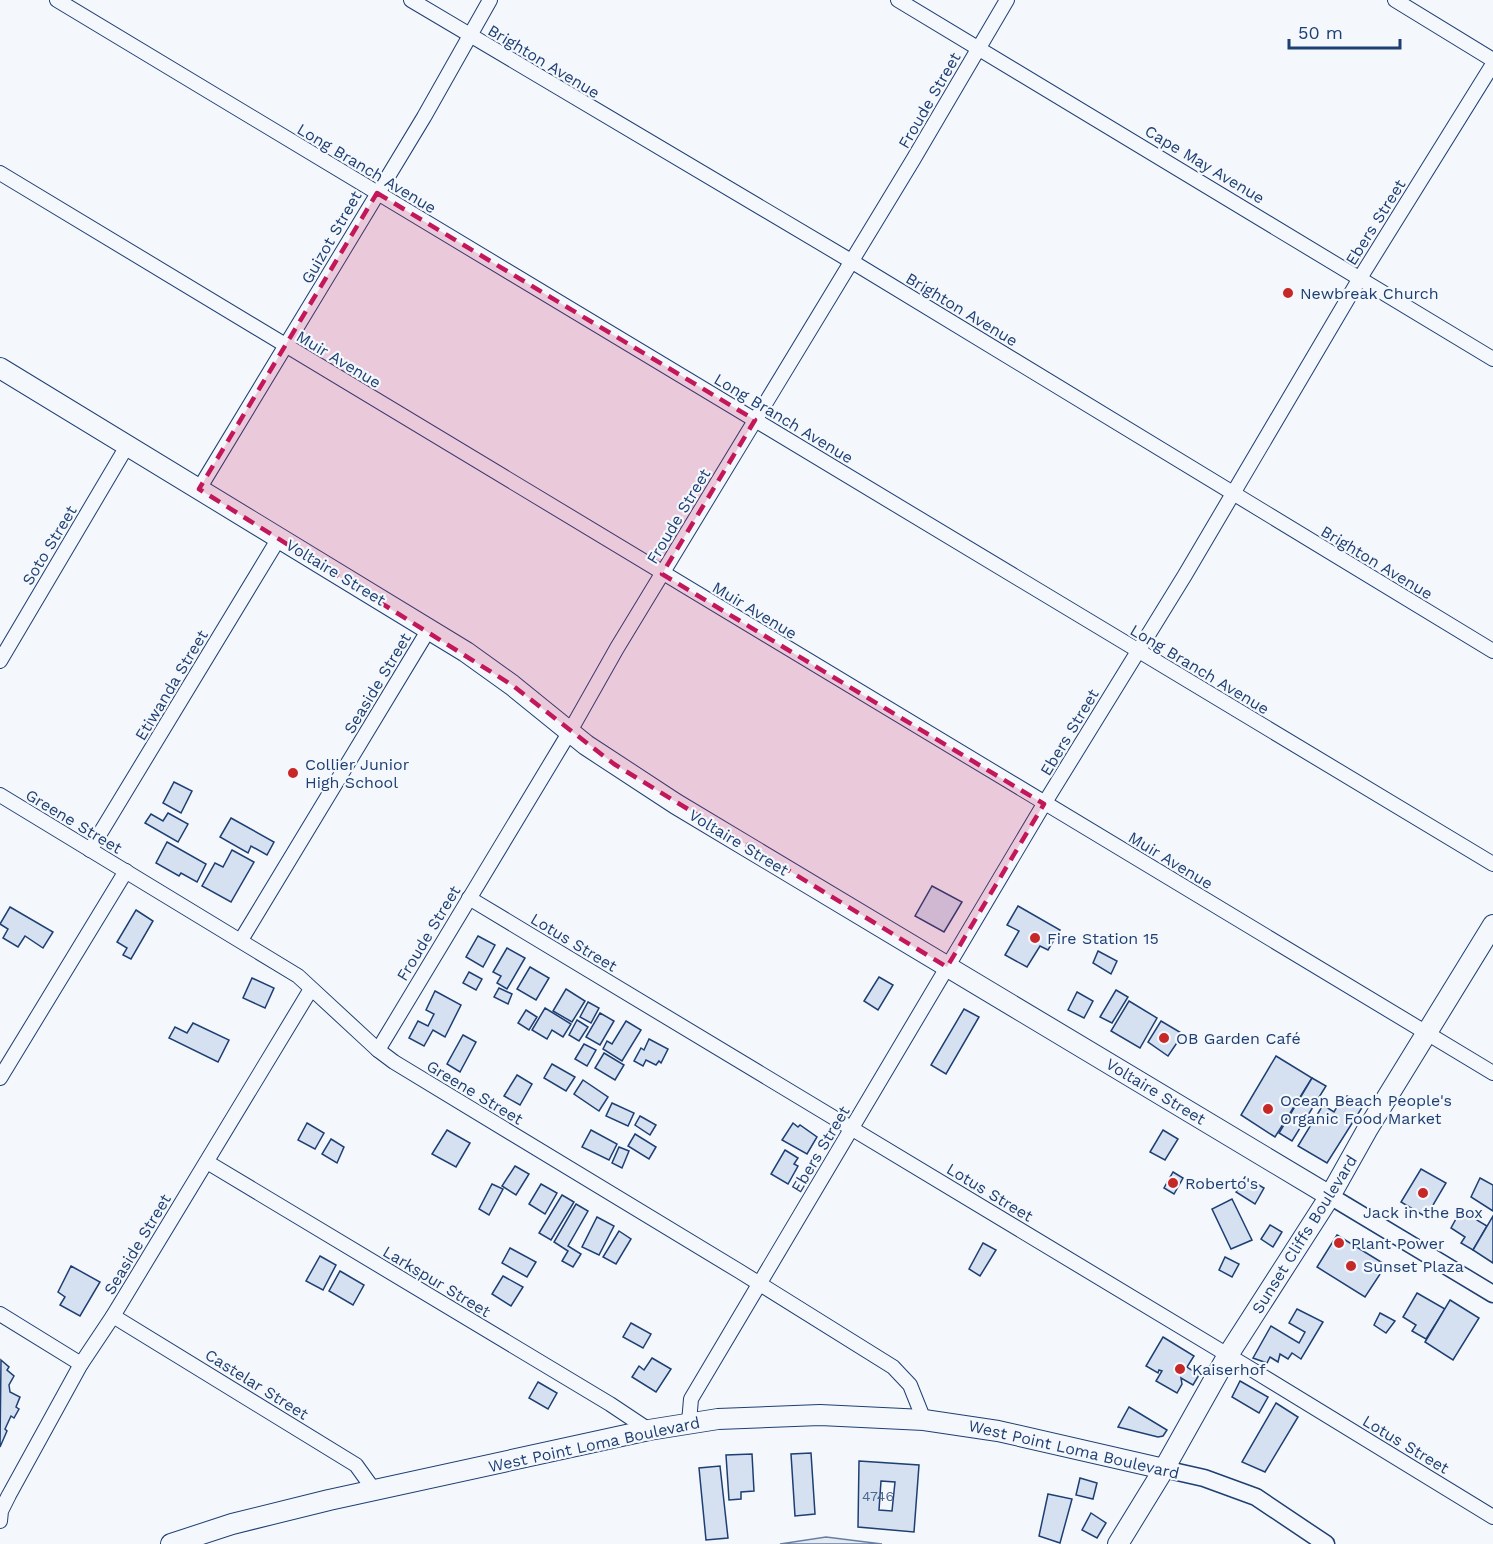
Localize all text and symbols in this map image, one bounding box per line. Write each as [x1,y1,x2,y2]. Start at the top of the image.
scale bar [1289,12,1400,50]
street label: Brighton Avenue [484,21,603,102]
text: 50 m [1298,22,1343,43]
street label: Froude Street [894,49,965,152]
street label: Long Branch Avenue [294,119,440,217]
street label: Cape May Avenue [1141,121,1268,208]
street label: Ebers Street [1341,176,1410,269]
street label: Guizot Street [297,187,366,287]
street label: Brighton Avenue [902,269,1021,350]
place label: Newbreak Church [1300,284,1439,303]
marker: Newbreak Church [1281,286,1295,300]
street label: Muir Avenue [293,327,384,392]
street label: Long Branch Avenue [711,369,857,467]
street label: Froude Street [643,465,714,567]
street label: Soto Street [18,502,81,589]
street label: Brighton Avenue [1317,522,1436,603]
street label: Voltaire Street [282,535,389,610]
street label: Muir Avenue [709,578,800,643]
street label: Long Branch Avenue [1127,620,1273,718]
street label: Etiwanda Street [131,626,212,744]
street label: Seaside Street [340,629,415,737]
street label: Ebers Street [1036,685,1103,779]
place label: Collier Junior High School [305,755,410,792]
marker: Collier Junior High School [286,766,300,780]
street label: Greene Street [22,785,126,858]
street label: Voltaire Street [685,805,792,880]
street label: Muir Avenue [1125,828,1216,893]
street label: Froude Street [393,882,464,984]
street label: Lotus Street [527,909,621,976]
place label: Fire Station 15 [1047,929,1159,948]
marker: Fire Station 15 [1028,931,1042,945]
place label: OB Garden Café [1176,1029,1301,1048]
marker: OB Garden Café [1157,1031,1171,1045]
street label: Voltaire Street [1102,1054,1209,1129]
street label: Greene Street [423,1056,527,1129]
place label: Ocean Beach People's Organic Food Market [1280,1091,1452,1128]
street label: Ebers Street [787,1102,854,1196]
marker: Ocean Beach People's Organic Food Market [1261,1102,1275,1116]
street label: Sunset Cliffs Boulevard [1248,1151,1361,1317]
street label: Lotus Street [943,1159,1037,1226]
place label: Roberto's [1185,1174,1258,1193]
marker: Roberto's [1166,1176,1180,1190]
marker: Jack in the Box [1416,1186,1430,1200]
street label: Seaside Street [100,1190,175,1298]
place label: Jack in the Box [1363,1203,1483,1222]
place label: Plant Power [1351,1234,1445,1253]
marker: Plant Power [1332,1236,1346,1250]
street label: Larkspur Street [379,1242,494,1321]
place label: Sunset Plaza [1363,1257,1464,1276]
marker: Sunset Plaza [1344,1259,1358,1273]
street label: Castelar Street [202,1345,312,1424]
place label: Kaiserhof [1192,1360,1266,1379]
marker: Kaiserhof [1173,1362,1187,1376]
street label: Lotus Street [1359,1411,1453,1478]
street label: West Point Loma Boulevard [487,1413,702,1476]
street label: West Point Loma Boulevard [967,1416,1181,1483]
house number: 4746 [862,1488,894,1504]

